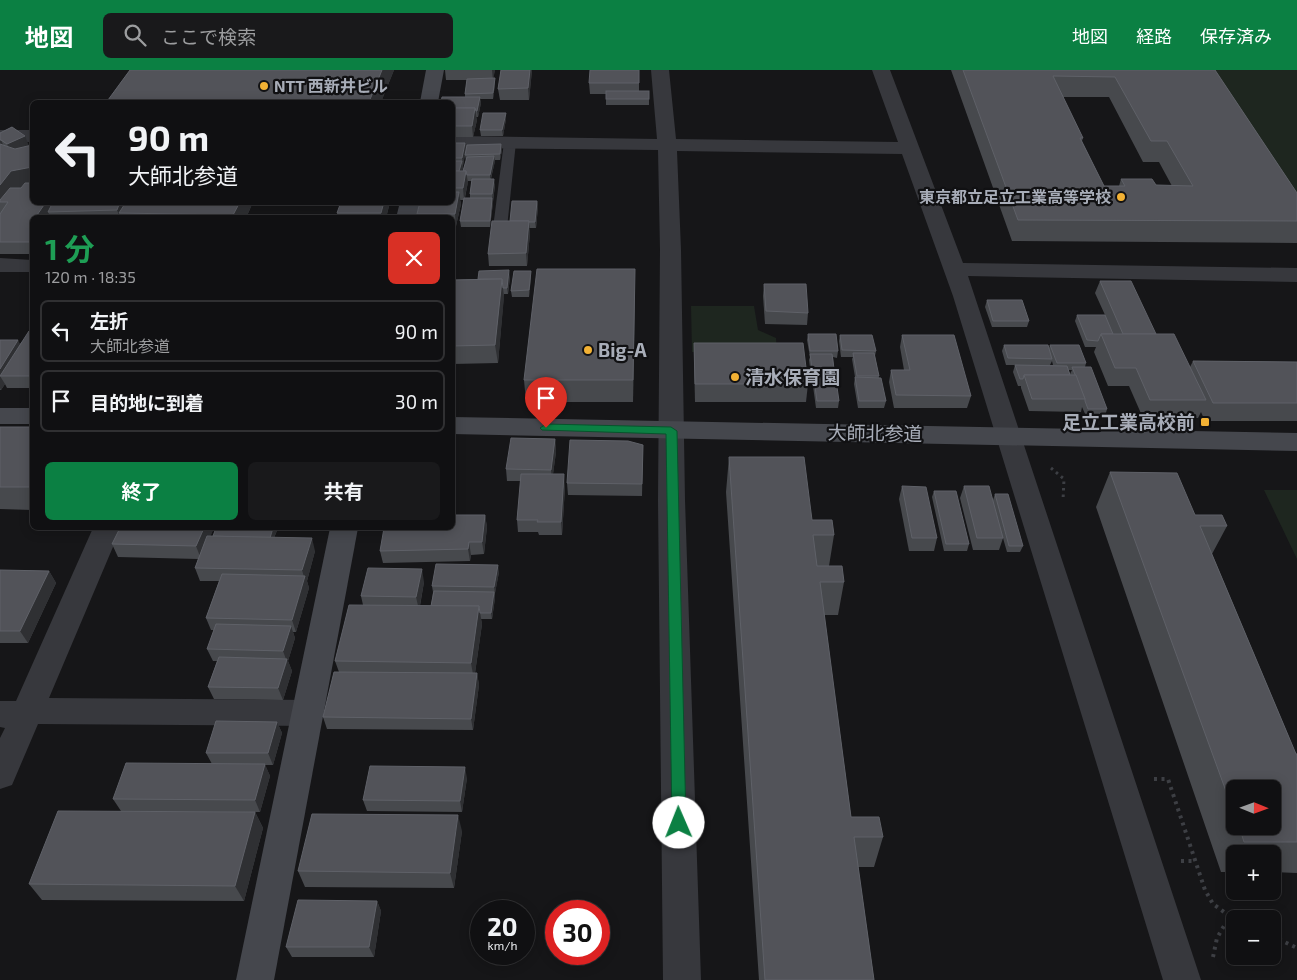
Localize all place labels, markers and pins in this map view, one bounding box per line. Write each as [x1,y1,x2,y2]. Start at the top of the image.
place label: NTT 西新井ビル [274,76,388,95]
marker: NTT 西新井ビル [258,80,270,92]
place label: 東京都立足立工業高等学校 [919,187,1111,206]
marker: 東京都立足立工業高等学校 [1115,191,1127,203]
place label: Big-A [598,338,647,361]
marker: Big-A [582,344,594,356]
place label: 清水保育園 [745,365,840,388]
marker: 清水保育園 [729,371,741,383]
pin [525,377,567,428]
place label: 足立工業高校前 [1062,410,1195,433]
marker: 足立工業高校前 [1199,416,1211,428]

